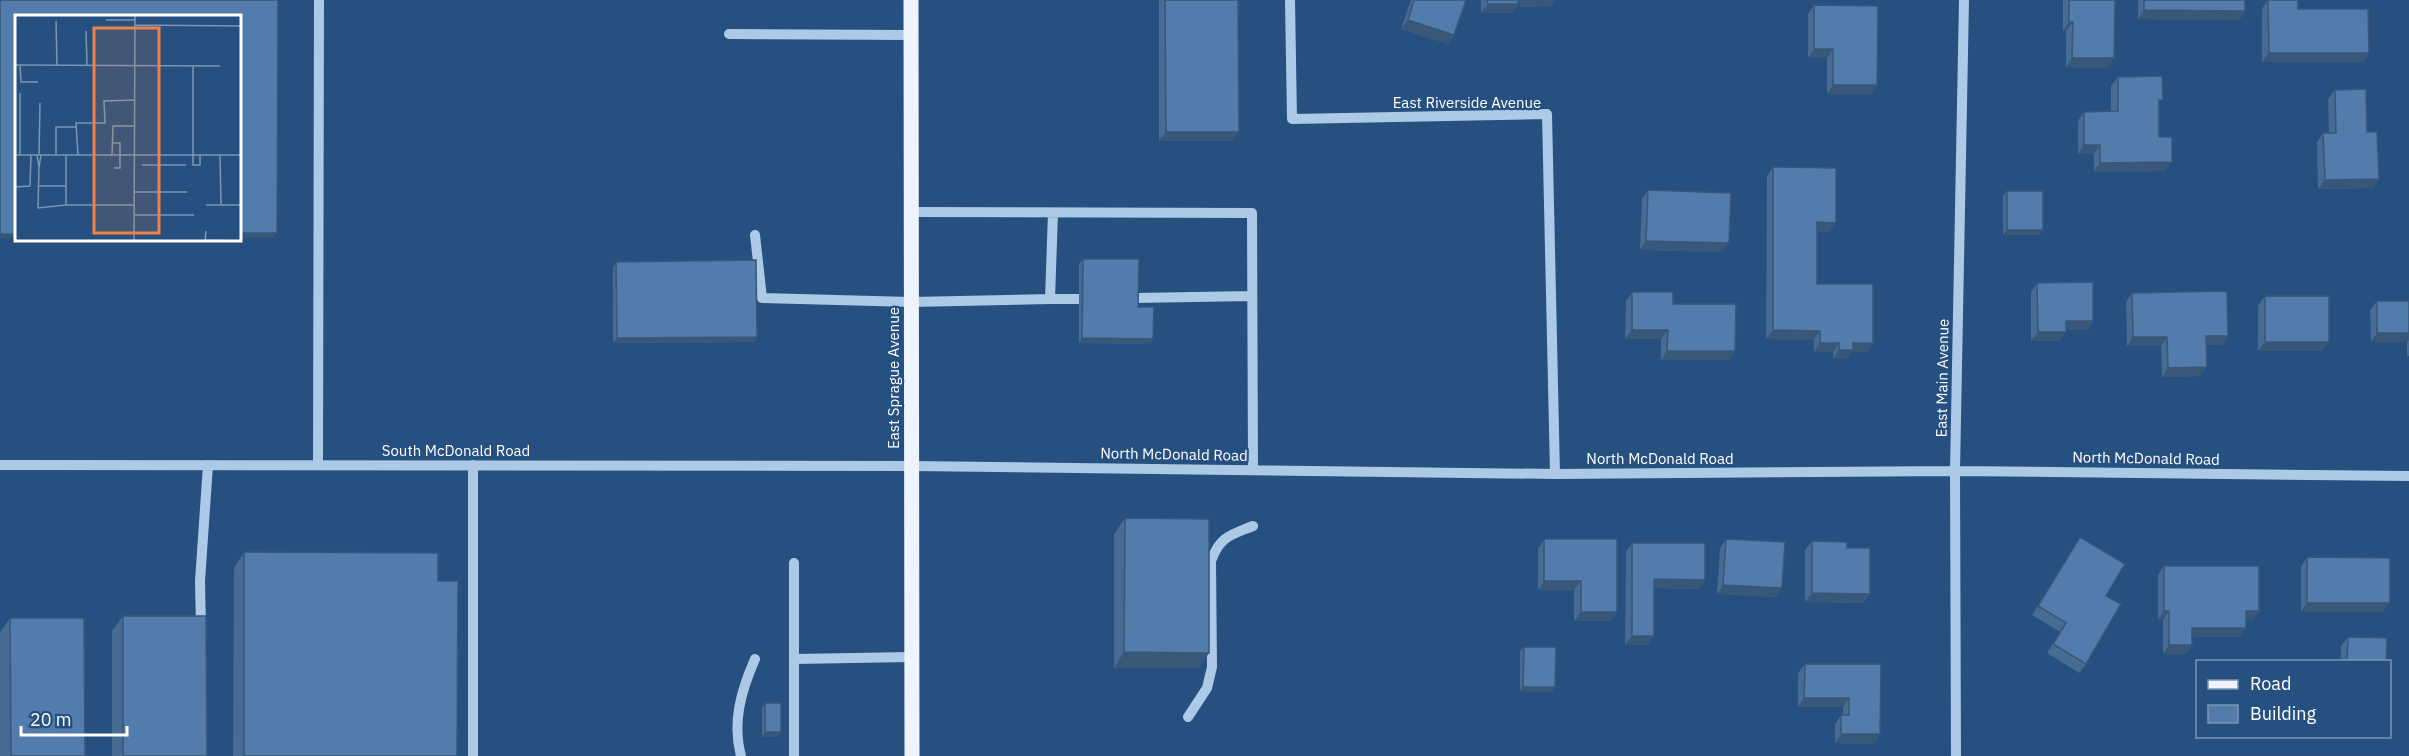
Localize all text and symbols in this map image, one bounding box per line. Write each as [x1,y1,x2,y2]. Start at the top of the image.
inset map [15,15,242,242]
street label: East Riverside Avenue [1393,93,1541,112]
street label: East Sprague Avenue [884,307,903,449]
street label: East Main Avenue [1931,318,1953,438]
street label: South McDonald Road [382,441,530,460]
street label: North McDonald Road [1100,443,1248,465]
street label: North McDonald Road [2072,447,2220,469]
street label: North McDonald Road [1586,449,1734,468]
legend [2196,660,2391,738]
text: Road [2250,672,2291,695]
scale bar [21,699,128,737]
text: Building [2250,702,2317,725]
text: 20 m [30,708,72,731]

